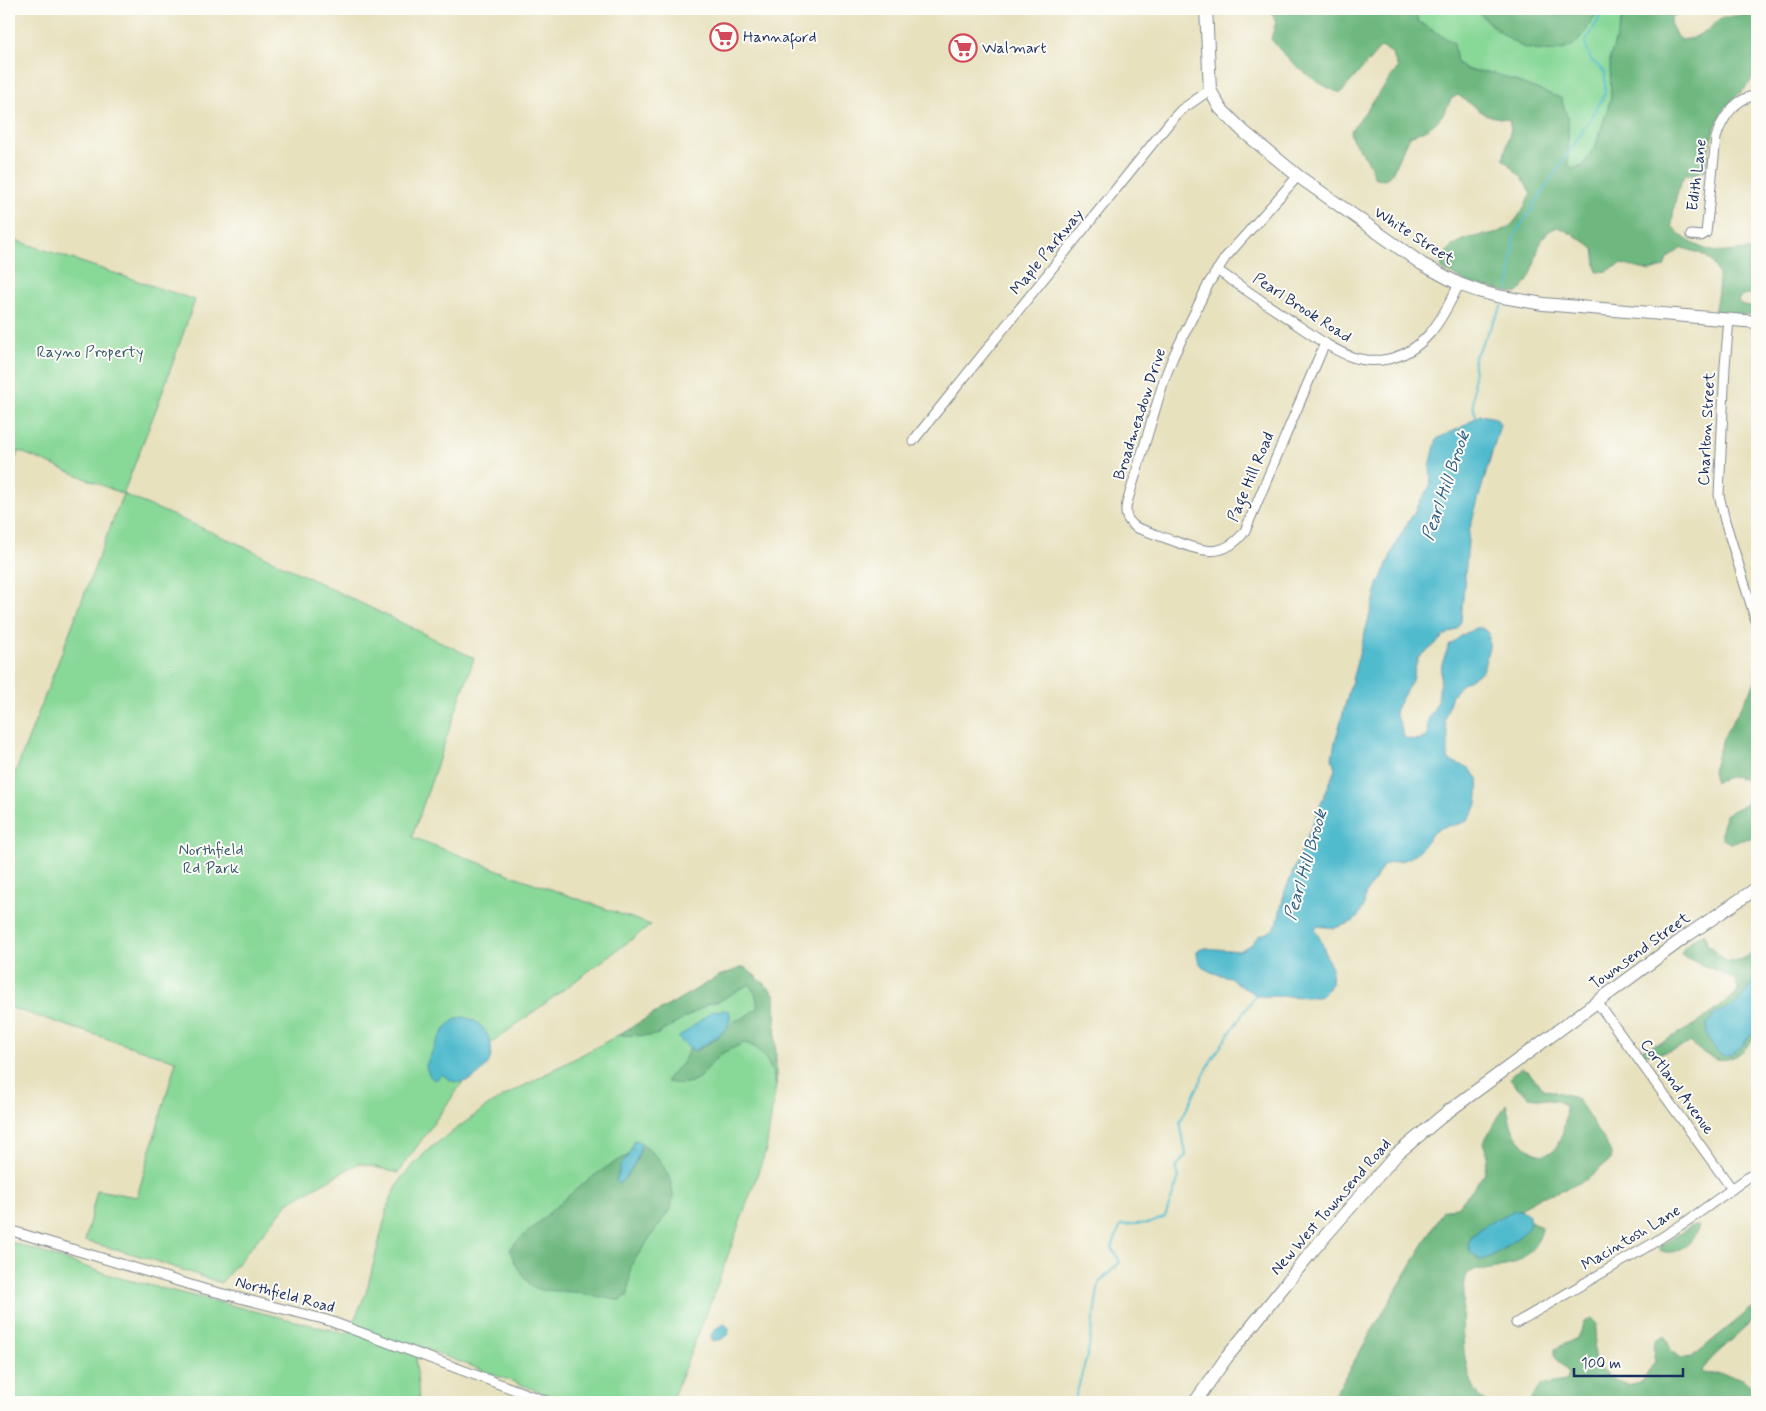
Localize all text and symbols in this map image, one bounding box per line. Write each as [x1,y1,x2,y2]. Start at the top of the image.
supermarket icon: Hannaford [709,22,739,52]
place label: Hannaford [743,27,816,50]
supermarket icon: Walmart [948,33,978,63]
place label: Walmart [982,38,1047,59]
street label: Edith Lane [1682,138,1712,212]
street label: White Street [1370,202,1459,270]
street label: Maple Parkway [1006,204,1088,300]
street label: Pearl Brook Road [1249,268,1355,348]
park label: Rayno Property [36,342,144,363]
street label: Broadmeadow Drive [1109,346,1171,482]
street label: Charlton Street [1694,371,1720,486]
water label: Pearl Hill Brook [1416,427,1476,544]
street label: Page Hill Road [1223,429,1280,525]
water label: Pearl Hill Brook [1279,806,1333,923]
park label: Northfield Rd Park [179,840,243,879]
street label: Townsend Street [1586,907,1695,995]
street label: Cortland Avenue [1635,1035,1719,1139]
street label: New West Townsend Road [1266,1134,1396,1280]
street label: Macintosh Lane [1578,1200,1684,1276]
street label: Northfield Road [233,1272,337,1318]
scale bar [1574,1346,1682,1378]
text: 100 m [1581,1354,1621,1374]

